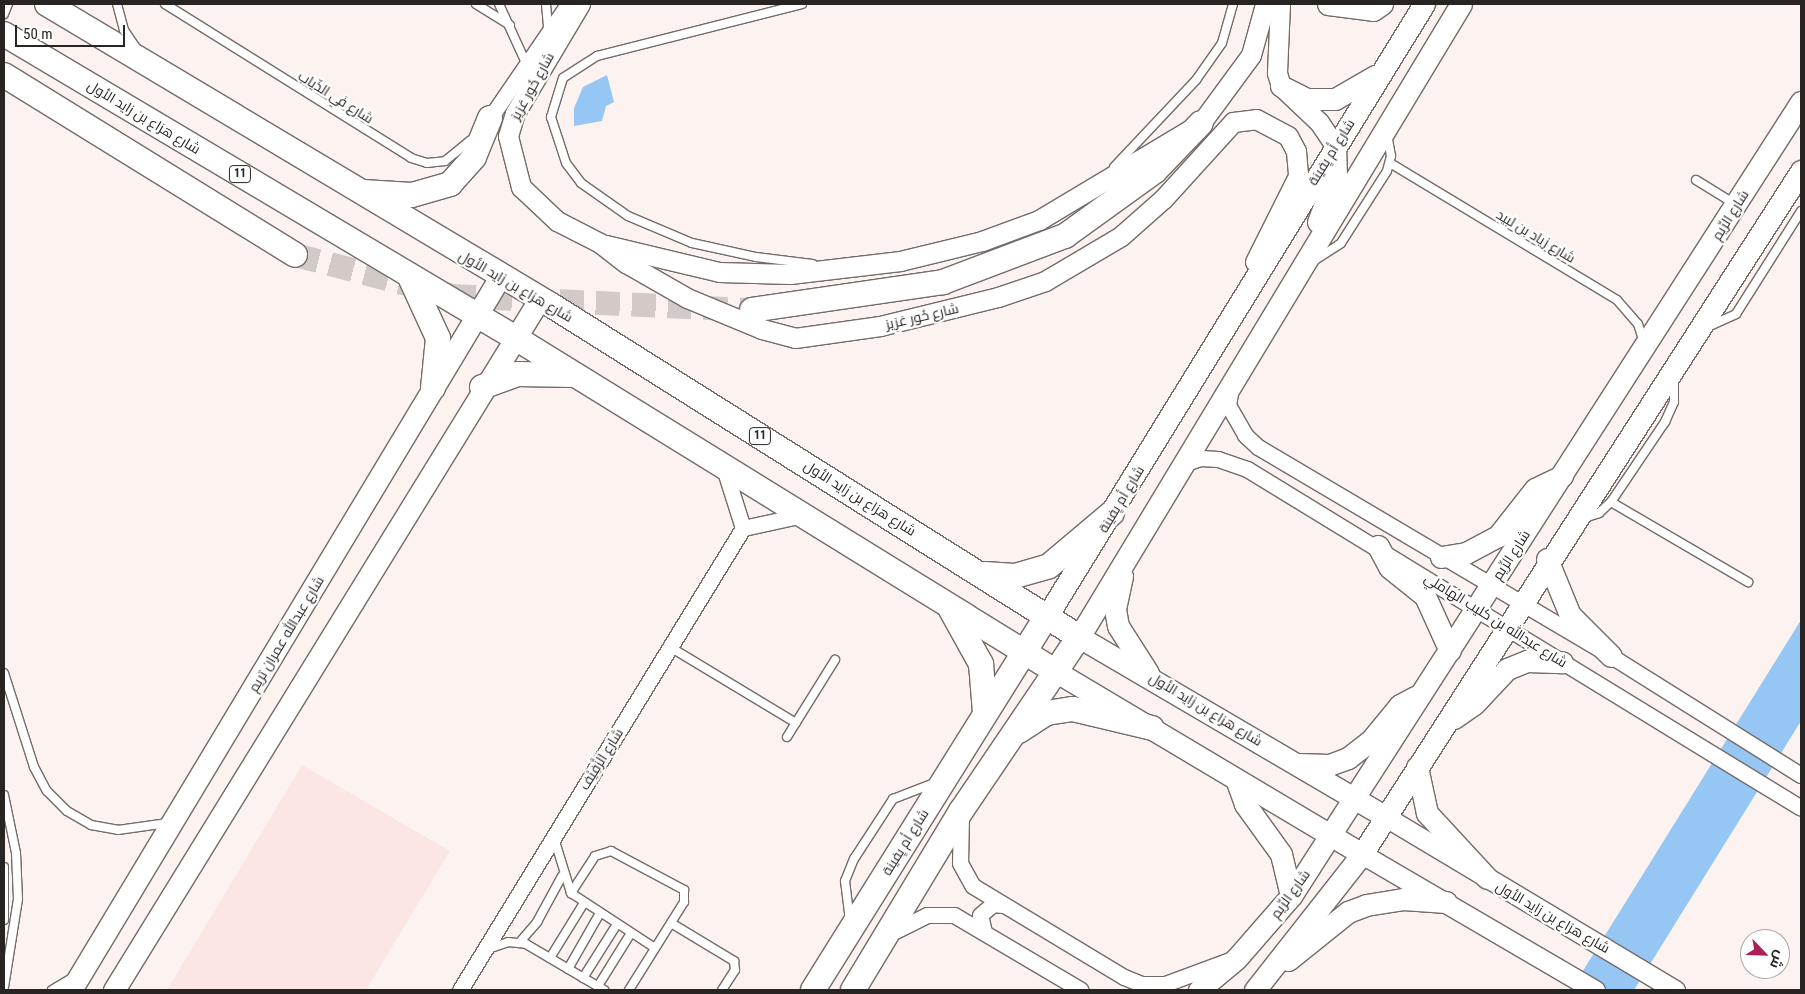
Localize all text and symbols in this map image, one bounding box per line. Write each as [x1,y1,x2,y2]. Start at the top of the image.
scale bar [18,15,128,47]
text: 50 m [23,25,53,43]
street label: شارع خُور عَزِيز [507,49,557,123]
street label: شارع فَي الذّياب [295,67,377,127]
street label: شارع هزاع بن زايد الأول [84,77,204,157]
street label: شارع أم يِفينة [1304,116,1358,188]
road number: 11 [229,164,251,183]
street label: شارع الرِّيم [1708,187,1752,243]
street label: شارع زياد بن لبيد [1493,206,1579,266]
street label: شارع هزاع بن زايد الأول [456,247,576,325]
street label: شارع خُور عَزِيز [884,299,960,333]
road number: 11 [749,426,771,446]
street label: شارع هزاع بن زايد الأول [801,457,919,539]
street label: شارع أم يِفينة [1094,462,1148,536]
street label: شارع الرِّيم [1489,527,1533,583]
street label: شارع عبدالله بن كليب الهاملي [1421,569,1571,671]
street label: شارع عبدالله عمران تريم [245,573,327,695]
street label: شارع هزاع بن زايد الأول [1146,669,1266,749]
street label: شارع الزَّفِيْف [575,725,627,793]
street label: شارع أم يِفينة [878,806,932,878]
street label: شارع الرِّيم [1267,866,1313,922]
street label: شارع هزاع بن زايد الأول [1493,878,1613,956]
north arrow [1740,929,1790,979]
text: ش [1767,948,1789,971]

